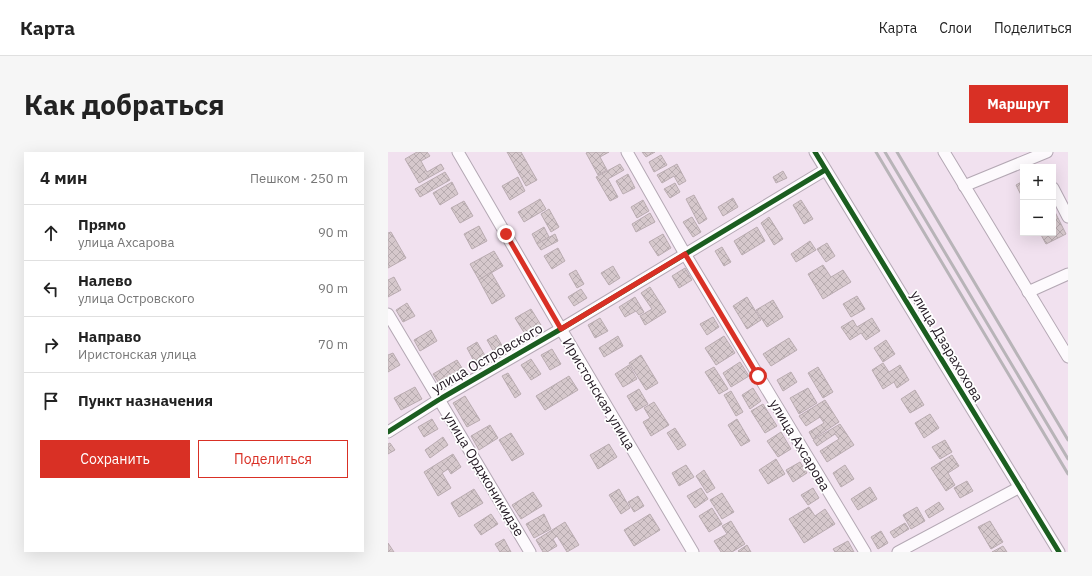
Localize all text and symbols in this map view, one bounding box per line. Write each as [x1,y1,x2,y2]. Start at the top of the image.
text: Карта [20,16,75,40]
text: Карта [879,19,917,37]
text: Слои [939,19,972,37]
text: Поделиться [994,19,1072,37]
button: Маршрут [969,85,1068,123]
text: Как добраться [24,86,225,123]
map controls [1020,164,1056,236]
button: + [1020,164,1056,200]
text: 4 мин [40,167,87,189]
text: Пешком · 250 m [250,170,348,187]
button: − [1020,200,1056,236]
text: Прямо [78,215,126,234]
icon: ahead [40,222,62,244]
text: 90 m [318,224,348,241]
route end [497,225,515,243]
text: улица Ахсарова [78,234,174,251]
text: Налево [78,271,132,290]
icon: left [40,278,62,300]
text: 90 m [318,280,348,297]
street label: улица Дзарахохова [907,287,988,405]
text: улица Островского [78,290,195,307]
street label: улица Островского [428,319,546,397]
text: Направо [78,327,141,346]
icon: right [40,334,62,356]
street label: Иристонская улица [558,335,640,454]
text: 70 m [318,336,348,353]
text: Иристонская улица [78,346,196,363]
route start [749,367,767,385]
icon: arrive [40,390,62,412]
text: Пункт назначения [78,391,213,410]
street label: улица Ахсарова [766,396,835,495]
street label: улица Орджоникидзе [440,408,529,540]
button: Сохранить [40,440,190,478]
button: Поделиться [198,440,348,478]

